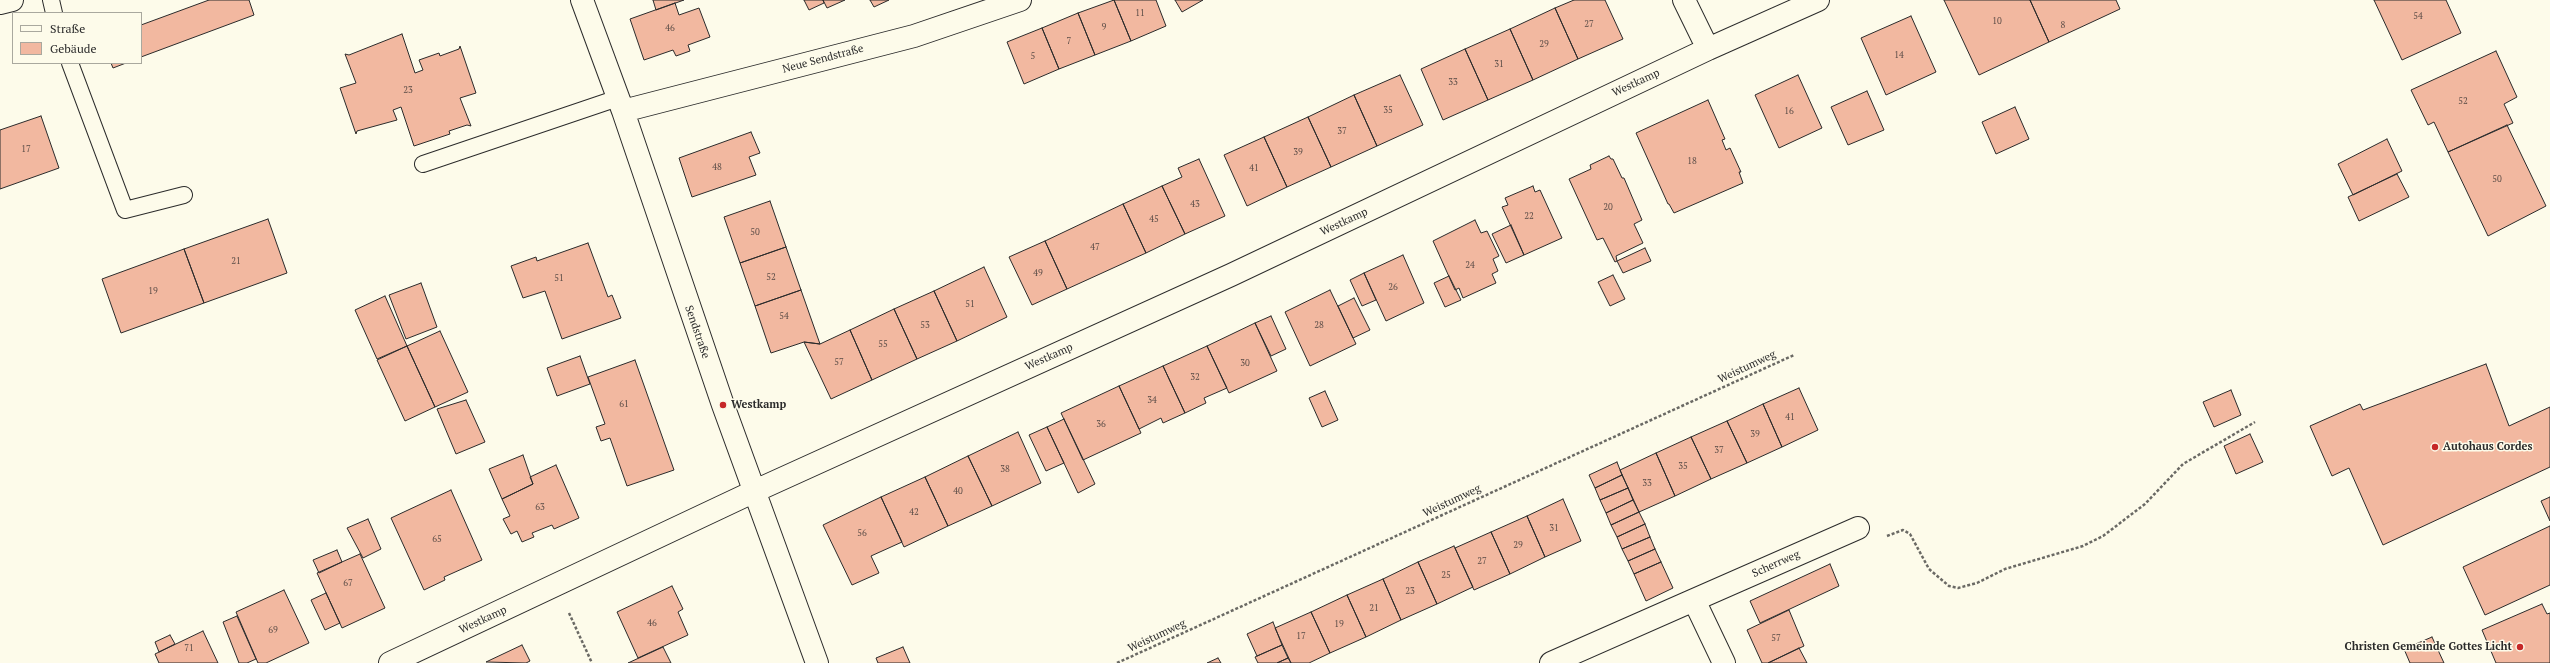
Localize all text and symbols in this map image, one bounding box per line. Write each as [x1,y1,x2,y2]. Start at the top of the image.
house number: 11 [1135,8,1145,18]
house number: 54 [2413,11,2423,21]
legend [12,12,142,64]
house number: 10 [1992,16,2002,26]
house number: 27 [1584,19,1594,29]
house number: 8 [2061,20,2065,30]
text: Straße [50,21,85,36]
house number: 9 [1102,22,1106,32]
house number: 46 [665,23,675,33]
house number: 7 [1067,36,1071,46]
house number: 29 [1539,39,1549,49]
text: Gebäude [50,41,96,56]
street label: Neue Sendstraße [781,42,865,76]
house number: 14 [1894,50,1904,60]
house number: 5 [1031,51,1035,61]
house number: 31 [1494,59,1504,69]
street label: Westkamp [1610,66,1662,100]
house number: 33 [1448,77,1458,87]
house number: 23 [403,85,413,95]
house number: 52 [2458,96,2468,106]
house number: 35 [1383,105,1393,115]
house number: 16 [1784,106,1794,116]
house number: 37 [1337,126,1347,136]
house number: 17 [21,144,31,154]
house number: 39 [1293,147,1303,157]
house number: 18 [1687,156,1697,166]
house number: 48 [712,162,722,172]
house number: 41 [1249,163,1259,173]
house number: 50 [2492,174,2502,184]
house number: 43 [1190,199,1200,209]
house number: 20 [1603,202,1613,212]
street label: Westkamp [1318,205,1370,239]
house number: 22 [1524,211,1534,221]
house number: 45 [1149,214,1159,224]
house number: 50 [750,227,760,237]
house number: 47 [1090,242,1100,252]
house number: 21 [231,256,241,266]
house number: 24 [1465,260,1475,270]
house number: 49 [1033,268,1043,278]
house number: 52 [766,272,776,282]
house number: 51 [554,273,564,283]
house number: 26 [1388,282,1398,292]
house number: 19 [148,286,158,296]
house number: 51 [965,299,975,309]
street label: Sendstraße [682,304,712,360]
house number: 54 [779,311,789,321]
house number: 53 [920,320,930,330]
house number: 28 [1314,320,1324,330]
house number: 55 [878,339,888,349]
street label: Westkamp [1023,341,1075,373]
street label: Weistumweg [1716,348,1778,386]
house number: 57 [834,357,844,367]
house number: 30 [1240,358,1250,368]
house number: 32 [1190,372,1200,382]
house number: 34 [1147,395,1157,405]
place label: Westkamp [731,398,786,412]
house number: 61 [619,399,629,409]
marker: Westkamp [718,400,728,410]
house number: 41 [1785,412,1795,422]
house number: 36 [1096,419,1106,429]
house number: 39 [1750,429,1760,439]
place label: Autohaus Cordes [2443,440,2532,454]
marker: Autohaus Cordes [2430,442,2440,452]
house number: 37 [1714,445,1724,455]
house number: 35 [1678,461,1688,471]
house number: 38 [1000,464,1010,474]
house number: 33 [1642,478,1652,488]
street label: Weistumweg [1421,482,1483,520]
house number: 40 [953,486,963,496]
house number: 63 [535,502,545,512]
house number: 42 [909,507,919,517]
house number: 31 [1549,523,1559,533]
house number: 56 [857,528,867,538]
house number: 65 [432,534,442,544]
house number: 29 [1513,540,1523,550]
street label: Scherrweg [1750,548,1802,580]
house number: 27 [1477,556,1487,566]
house number: 25 [1441,570,1451,580]
house number: 67 [343,578,353,588]
house number: 23 [1405,586,1415,596]
street label: Westkamp [457,603,509,637]
house number: 21 [1369,603,1379,613]
street label: Weistumweg [1126,617,1188,655]
house number: 46 [647,618,657,628]
house number: 19 [1334,619,1344,629]
house number: 69 [268,625,278,635]
house number: 17 [1296,631,1306,641]
house number: 57 [1771,633,1781,643]
place label: Christen Gemeinde Gottes Licht [2344,640,2512,654]
marker: Christen Gemeinde Gottes Licht [2515,642,2525,652]
house number: 71 [184,643,194,653]

